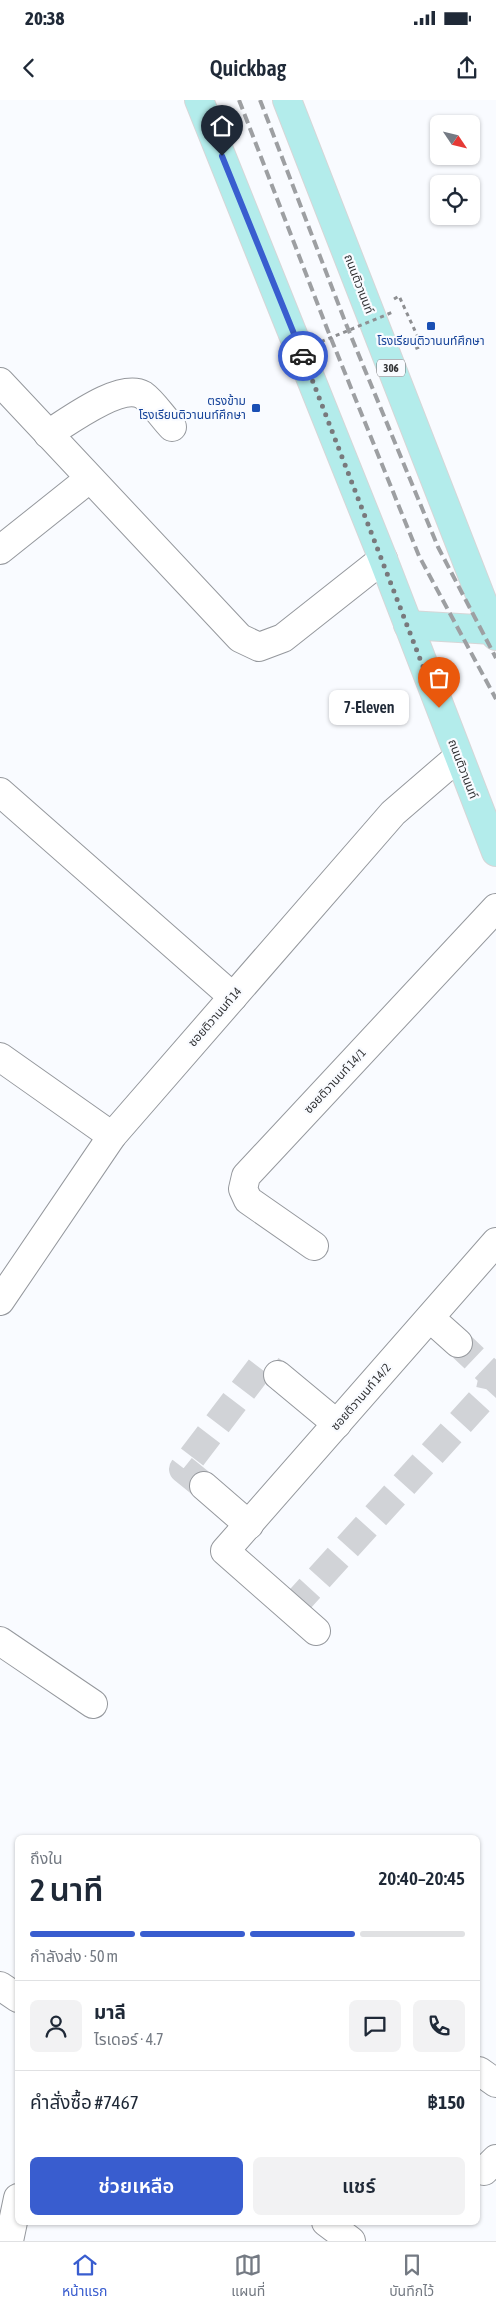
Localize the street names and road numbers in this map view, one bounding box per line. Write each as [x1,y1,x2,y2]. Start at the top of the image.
street label: ถนนติวานนท์ [341,252,377,316]
road number: 306 [377,360,405,376]
street label: ถนนติวานนท์ [445,737,481,801]
street label: ซอยติวานนท์ 14 [185,984,245,1050]
street label: ซอยติวานนท์ 14/1 [301,1045,369,1116]
street label: ซอยติวานนท์ 14/2 [328,1361,394,1433]

